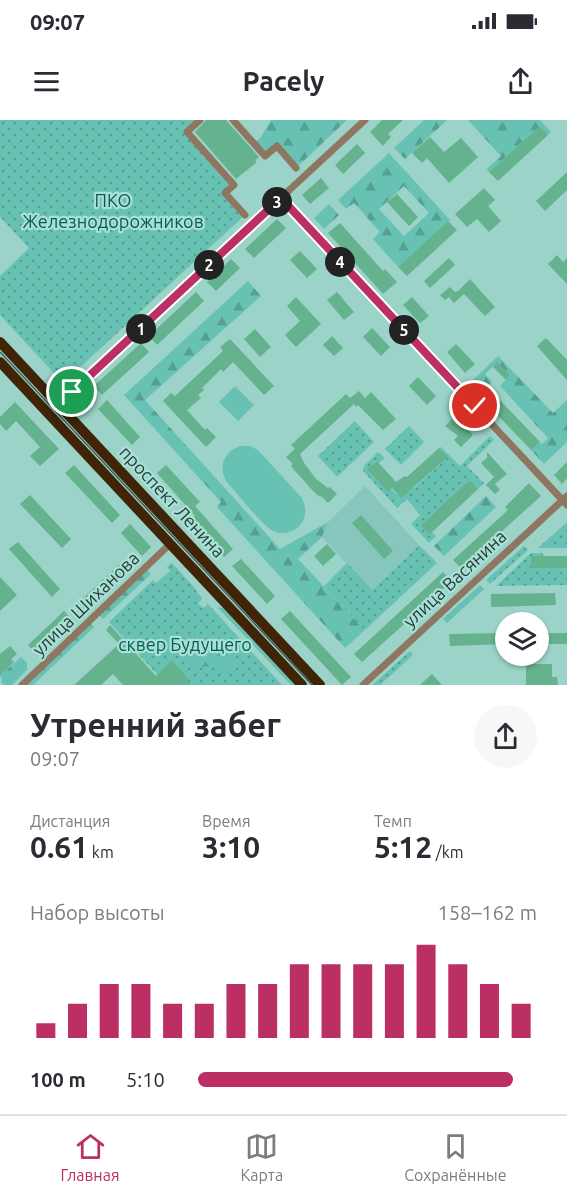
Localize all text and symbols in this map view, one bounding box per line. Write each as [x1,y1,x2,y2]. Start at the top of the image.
text: 09:07 [30,9,85,34]
icon: menu [30,65,63,98]
icon: share [504,65,537,98]
text: Pacely [243,66,324,96]
pin: 3 [262,187,292,217]
park label: ПКО Железнодорожников [22,190,204,231]
text: 3 [272,193,282,211]
pin: 4 [325,247,355,277]
pin: 2 [194,250,224,280]
text: 4 [335,253,345,271]
text: 2 [204,256,214,274]
pin: 1 [126,314,156,344]
pin: 5 [389,315,419,345]
text: 1 [136,320,146,338]
text: 5 [399,321,409,339]
pin [46,366,97,417]
icon: arrive [55,375,88,408]
pin [449,380,500,431]
icon: check [458,389,491,422]
street label: проспект Ленина [116,442,229,561]
street label: улица Васянина [399,526,510,631]
street label: улица Шиханова [28,547,143,659]
map controls [495,612,549,666]
button: layers [495,612,549,666]
park label: сквер Будущего [118,634,252,654]
button: share [474,705,537,768]
text: Утренний забег [30,706,281,743]
text: 09:07 [30,747,80,770]
text: Дистанция [30,812,110,830]
text: Время [202,812,251,830]
text: Темп [374,812,412,830]
text: 0.61 [30,830,88,864]
text: 3:10 [202,830,260,864]
text: 5:12 [374,830,432,864]
text: km [88,843,114,861]
text: /km [432,843,464,861]
text: Набор высоты [30,901,165,924]
text: 158–162 m [438,901,537,924]
text: 100 m [30,1068,86,1091]
text: 5:10 [126,1068,165,1091]
tab: Главная [61,1130,120,1184]
tab: Карта [241,1130,283,1184]
tab: Сохранённые [404,1130,506,1184]

